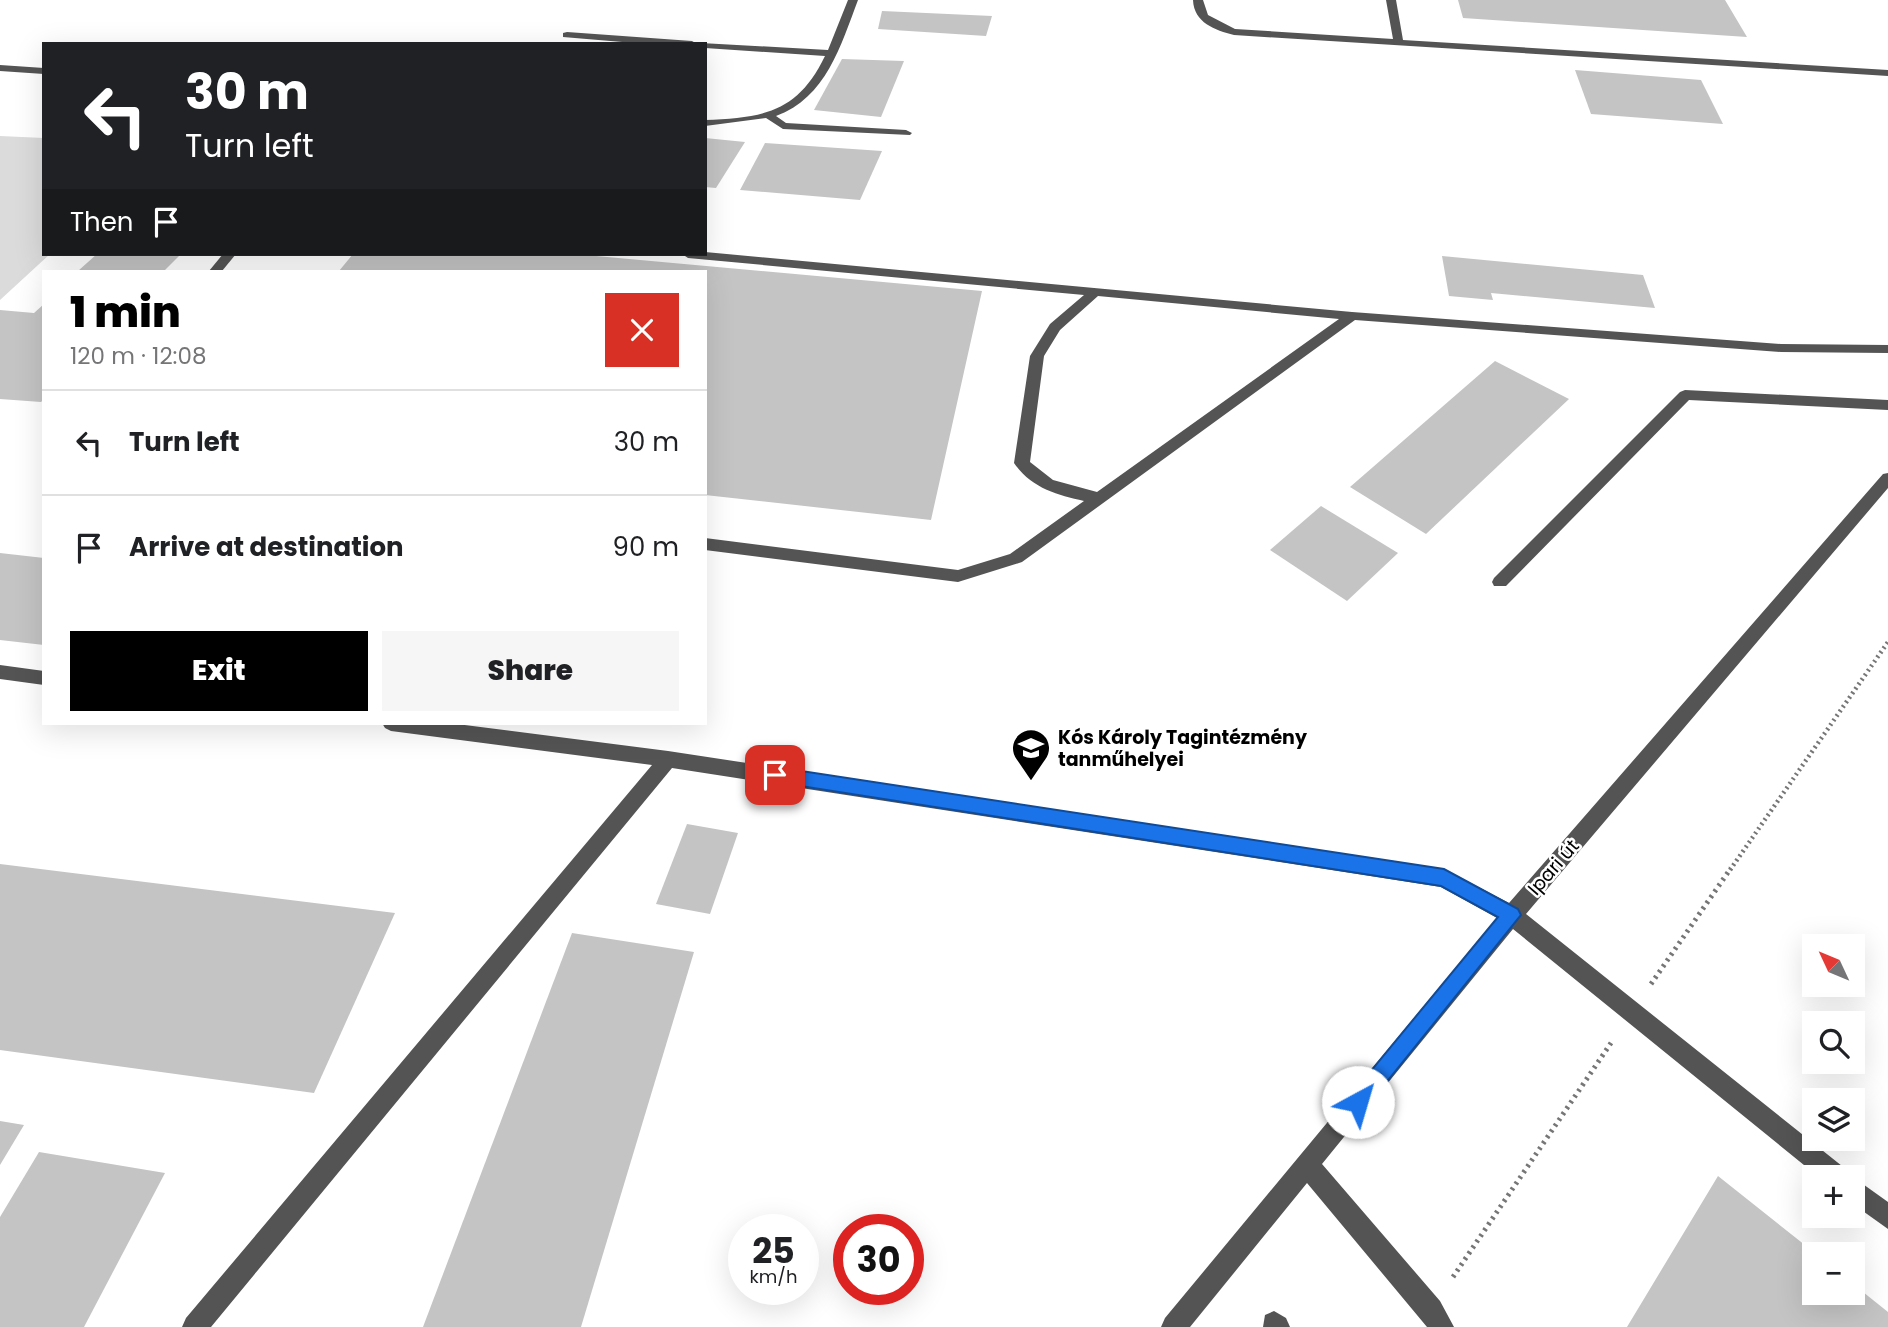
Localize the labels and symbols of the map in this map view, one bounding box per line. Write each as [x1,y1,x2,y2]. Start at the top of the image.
place label: Kós Károly Tagintézmény tanműhelyei [1058,724,1308,773]
school or university icon: Kós Károly Tagintézmény tanműhelyei [1010,727,1052,782]
pin [745,745,805,805]
street label: Ipari út [1521,833,1585,901]
north arrow [1802,934,1866,998]
position arrow [1321,1065,1395,1139]
speed limit sign: 30 [833,1214,924,1305]

